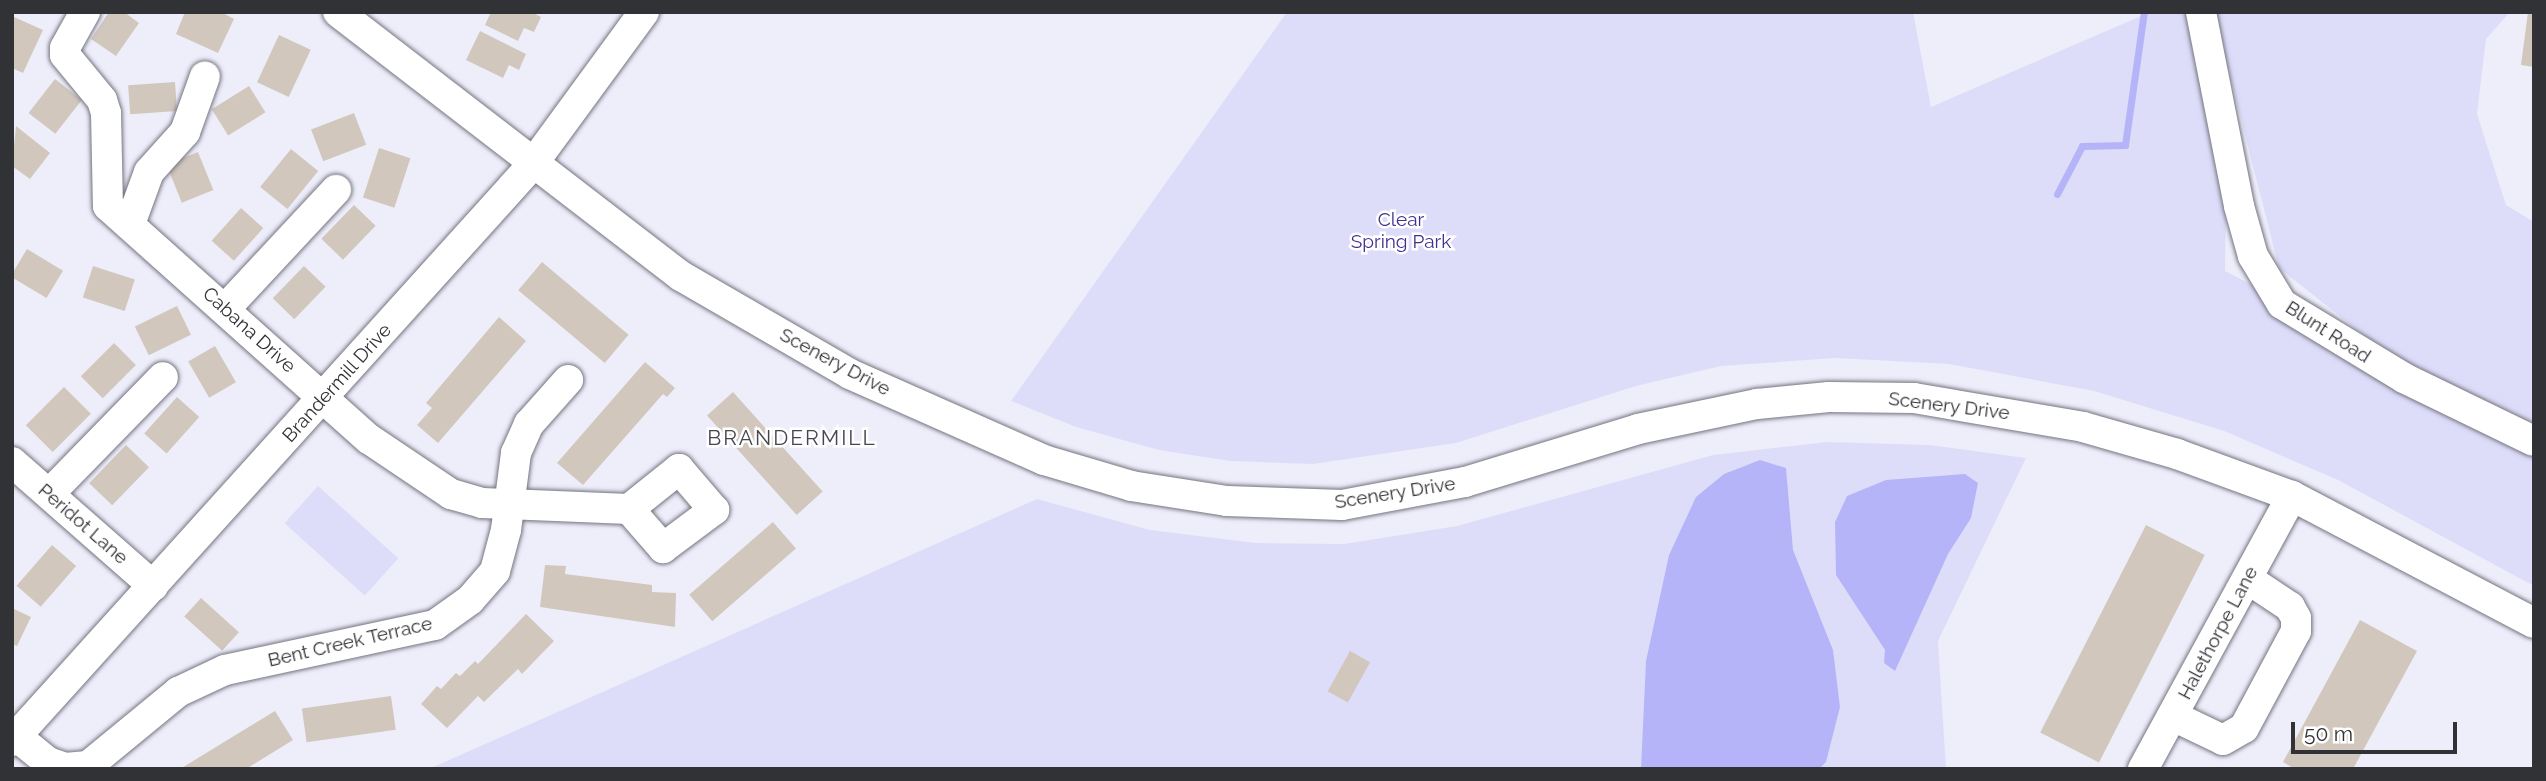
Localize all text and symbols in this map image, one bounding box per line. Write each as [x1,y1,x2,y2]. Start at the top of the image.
park label: Clear Spring Park [1351,209,1451,253]
street label: Cabana Drive [198,282,300,378]
street label: Blunt Road [2281,296,2375,368]
street label: Brandermill Drive [278,319,396,447]
street label: Scenery Drive [776,323,894,401]
street label: Scenery Drive [1887,387,2011,425]
district label: BRANDERMILL [709,425,875,451]
street label: Scenery Drive [1333,472,1457,514]
street label: Peridot Lane [33,479,133,569]
street label: Halethorpe Lane [2173,563,2263,703]
street label: Bent Creek Terrace [265,612,435,672]
scale bar [2294,708,2460,752]
text: 50 m [2304,721,2353,746]

